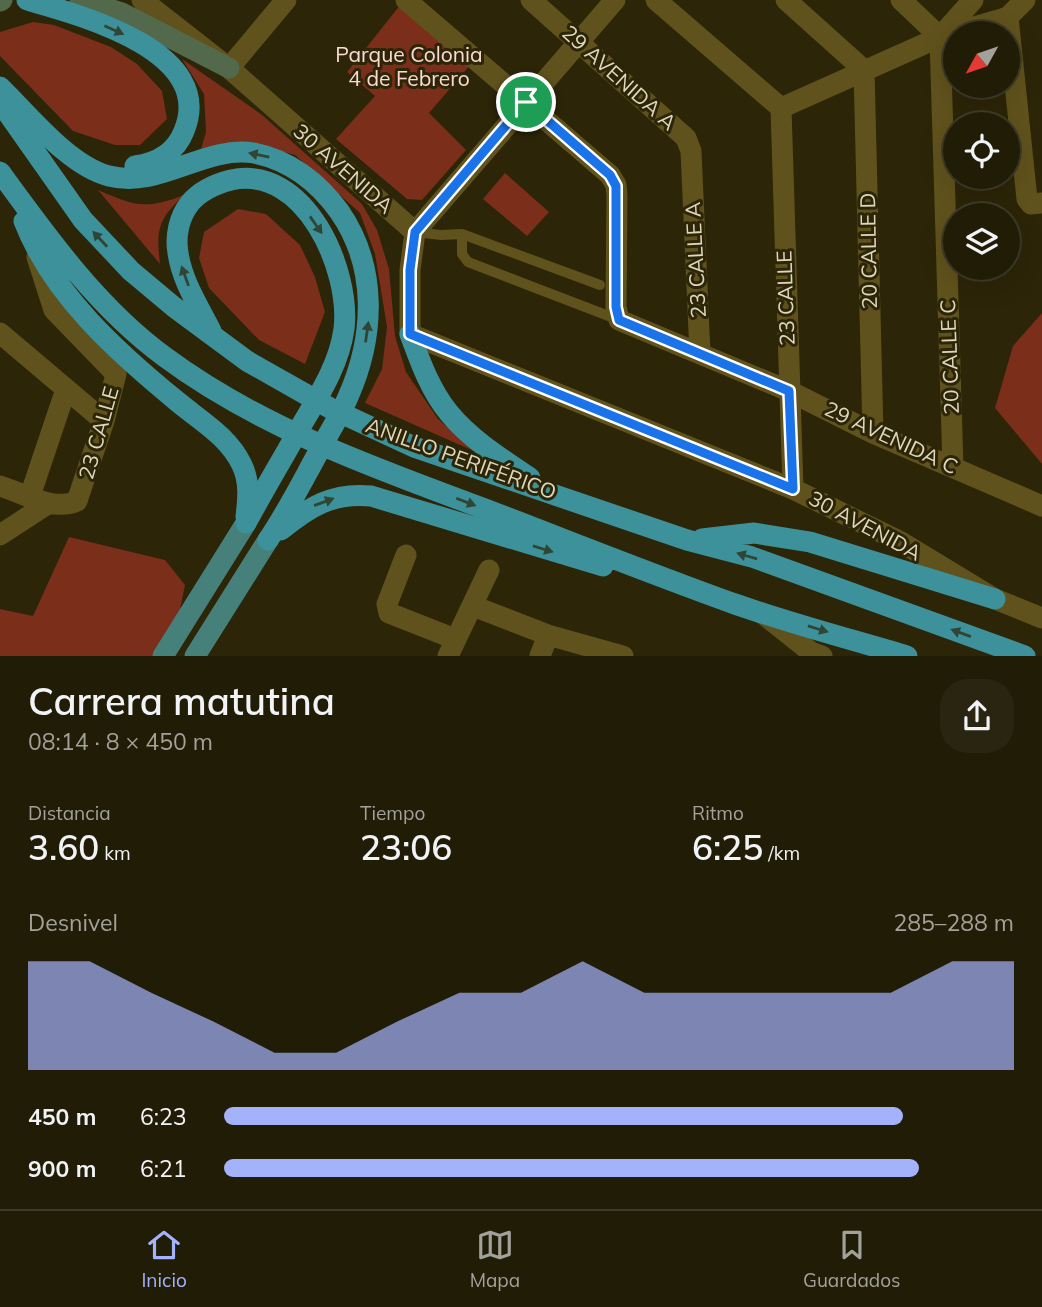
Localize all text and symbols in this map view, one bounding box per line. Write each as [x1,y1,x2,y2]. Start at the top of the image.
street label: 29 AVENIDA A [557,19,683,136]
north arrow [943,21,1020,98]
map controls [943,21,1020,280]
one-way arrow [104,24,124,36]
park label: Parque Colonia 4 de Febrero [335,41,483,91]
pin [496,72,556,132]
icon: arrive [507,83,545,121]
button: locate [943,112,1020,189]
street label: 30 AVENIDA [288,118,399,219]
one-way arrow [248,150,270,161]
street label: 20 CALLE D [854,193,882,309]
street label: 23 CALLE A [679,201,711,319]
button: layers [943,203,1020,280]
one-way arrow [309,216,323,234]
one-way arrow [93,231,109,248]
street label: 23 CALLE [770,250,800,346]
one-way arrow [179,266,190,287]
street label: 20 CALLE C [934,299,964,415]
one-way arrow [362,320,373,342]
street label: 23 CALLE [72,383,124,482]
street label: 29 AVENIDA C [821,395,962,479]
street label: ANILLO PERIFÉRICO [363,412,560,505]
street label: 30 AVENIDA [805,485,927,566]
one-way arrow [314,496,335,507]
one-way arrow [456,497,477,508]
one-way arrow [532,545,553,555]
one-way arrow [736,550,758,561]
one-way arrow [808,625,829,635]
one-way arrow [951,627,972,638]
text: Carrera matutina [28,677,335,725]
button: share [940,679,1014,753]
text: 08:14 · 8 × 450 m [28,727,213,756]
text: Distancia [28,801,111,825]
text: Tiempo [360,801,425,825]
text: Ritmo [692,801,744,825]
text: 3.60 [28,825,99,869]
text: 23:06 [360,825,452,869]
text: 6:25 [692,825,763,869]
text: km [99,841,131,865]
text: /km [763,841,800,865]
text: Desnivel [28,908,118,937]
text: 285–288 m [893,908,1014,937]
text: 450 m [28,1102,96,1131]
text: 6:23 [140,1102,187,1131]
text: 900 m [28,1154,96,1183]
text: 6:21 [140,1154,187,1183]
tab: Inicio [141,1226,187,1292]
tab: Mapa [470,1226,520,1292]
tab: Guardados [803,1226,901,1292]

